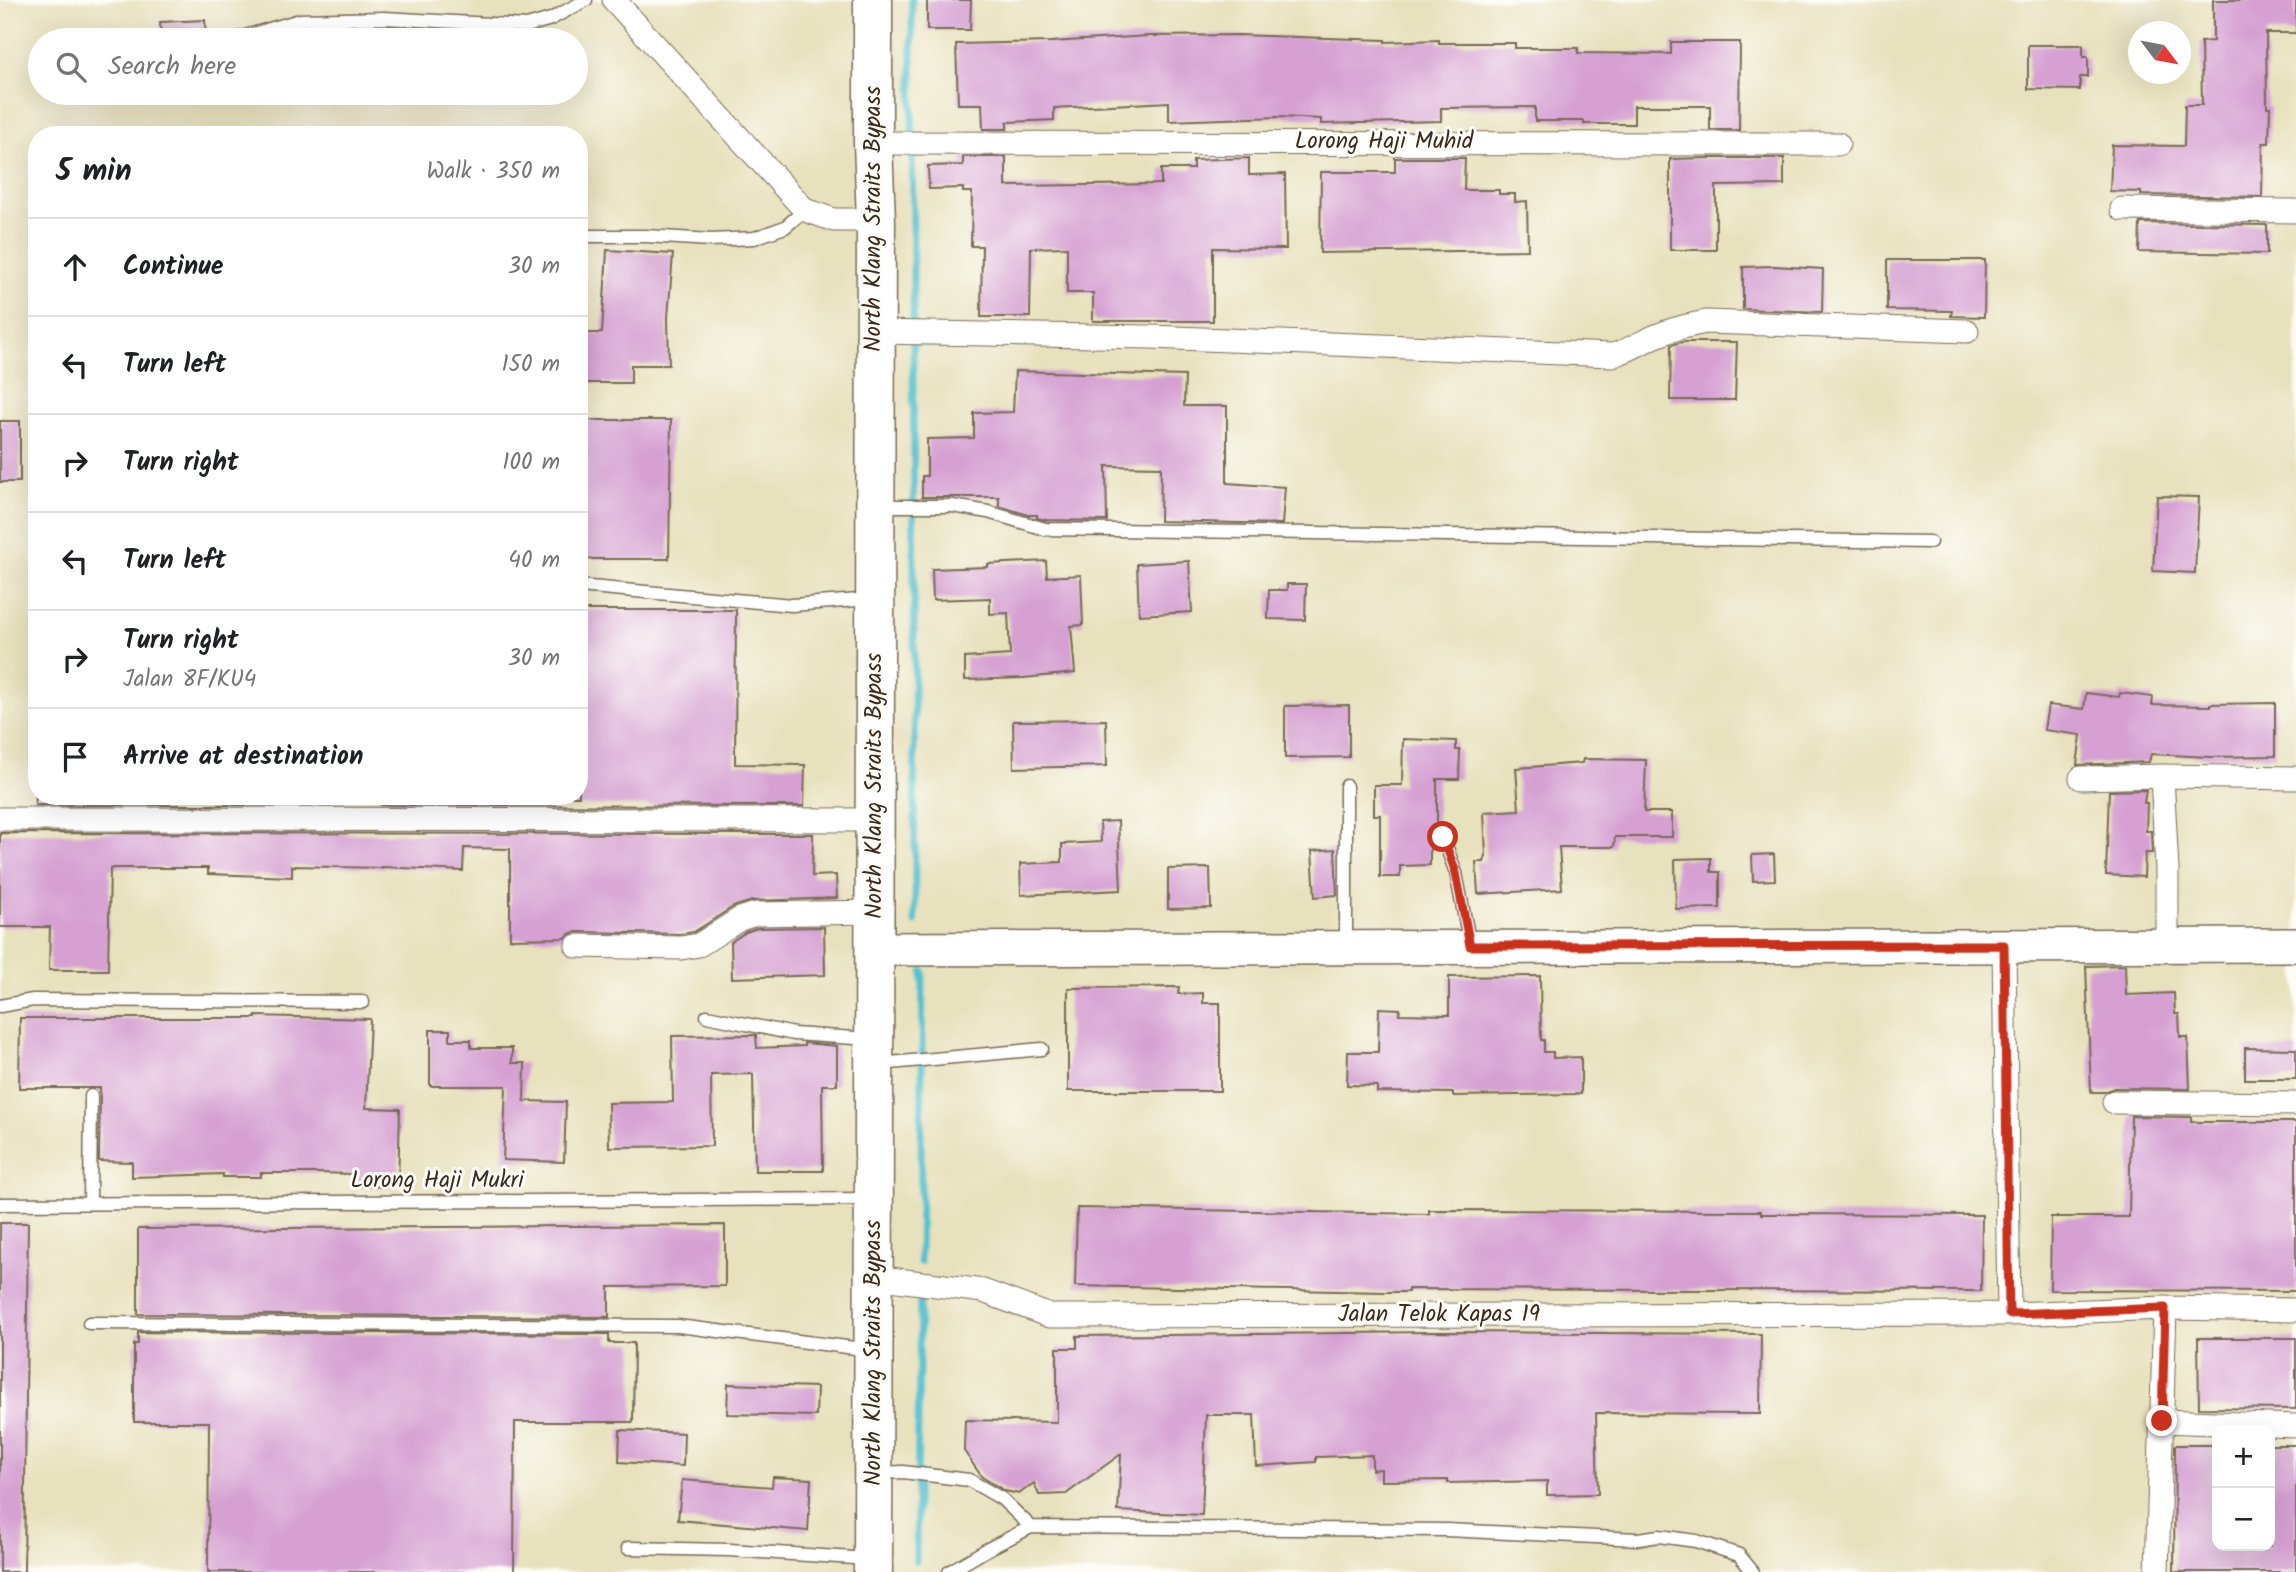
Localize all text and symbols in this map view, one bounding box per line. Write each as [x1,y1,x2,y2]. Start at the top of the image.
north arrow [2128,21,2191,84]
search box [28,28,588,105]
text: Search here [108,46,236,88]
icon: search [52,48,90,86]
street label: North Klang Straits Bypass [856,86,892,352]
street label: Lorong Haji Muhid [1295,124,1474,160]
text: 5 min [56,148,132,196]
text: Walk · 350 m [426,154,560,190]
text: Continue [123,246,224,288]
icon: ahead [56,248,94,286]
text: 30 m [508,249,560,285]
text: Turn left [123,344,226,386]
icon: left [56,346,94,384]
text: 150 m [501,347,560,383]
text: Turn right [123,442,239,484]
icon: right [56,444,94,482]
text: 100 m [502,445,560,481]
text: Turn left [123,540,226,582]
icon: left [56,542,94,580]
text: 40 m [508,543,560,579]
text: Turn right [123,620,239,662]
icon: right [56,640,94,678]
text: 30 m [508,641,560,677]
street label: North Klang Straits Bypass [857,653,893,919]
text: Jalan 8F/KU4 [123,662,257,698]
text: Arrive at destination [123,736,363,778]
icon: arrive [56,738,94,776]
route start [1427,821,1458,852]
street label: Lorong Haji Mukri [350,1163,525,1199]
street label: North Klang Straits Bypass [856,1220,892,1486]
street label: Jalan Telok Kapas 19 [1338,1297,1540,1333]
route end [2146,1405,2177,1436]
map controls [2212,1425,2275,1551]
button: + [2212,1425,2275,1488]
button: − [2212,1488,2275,1551]

